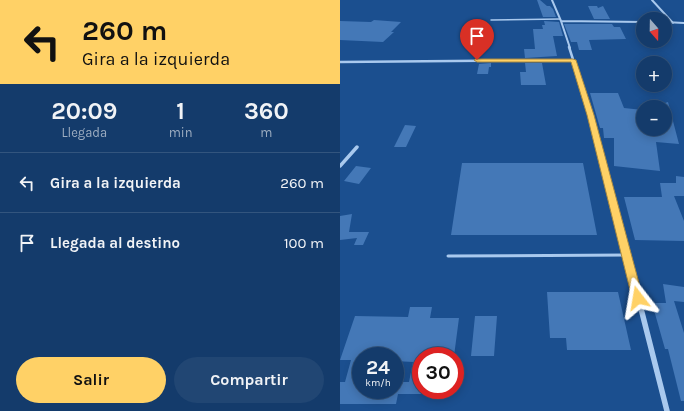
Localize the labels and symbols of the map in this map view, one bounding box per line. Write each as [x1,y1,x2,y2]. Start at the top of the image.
north arrow [636,12,672,48]
pin [460,19,494,60]
position arrow [617,277,659,319]
speed limit sign: 30 [412,347,464,399]

